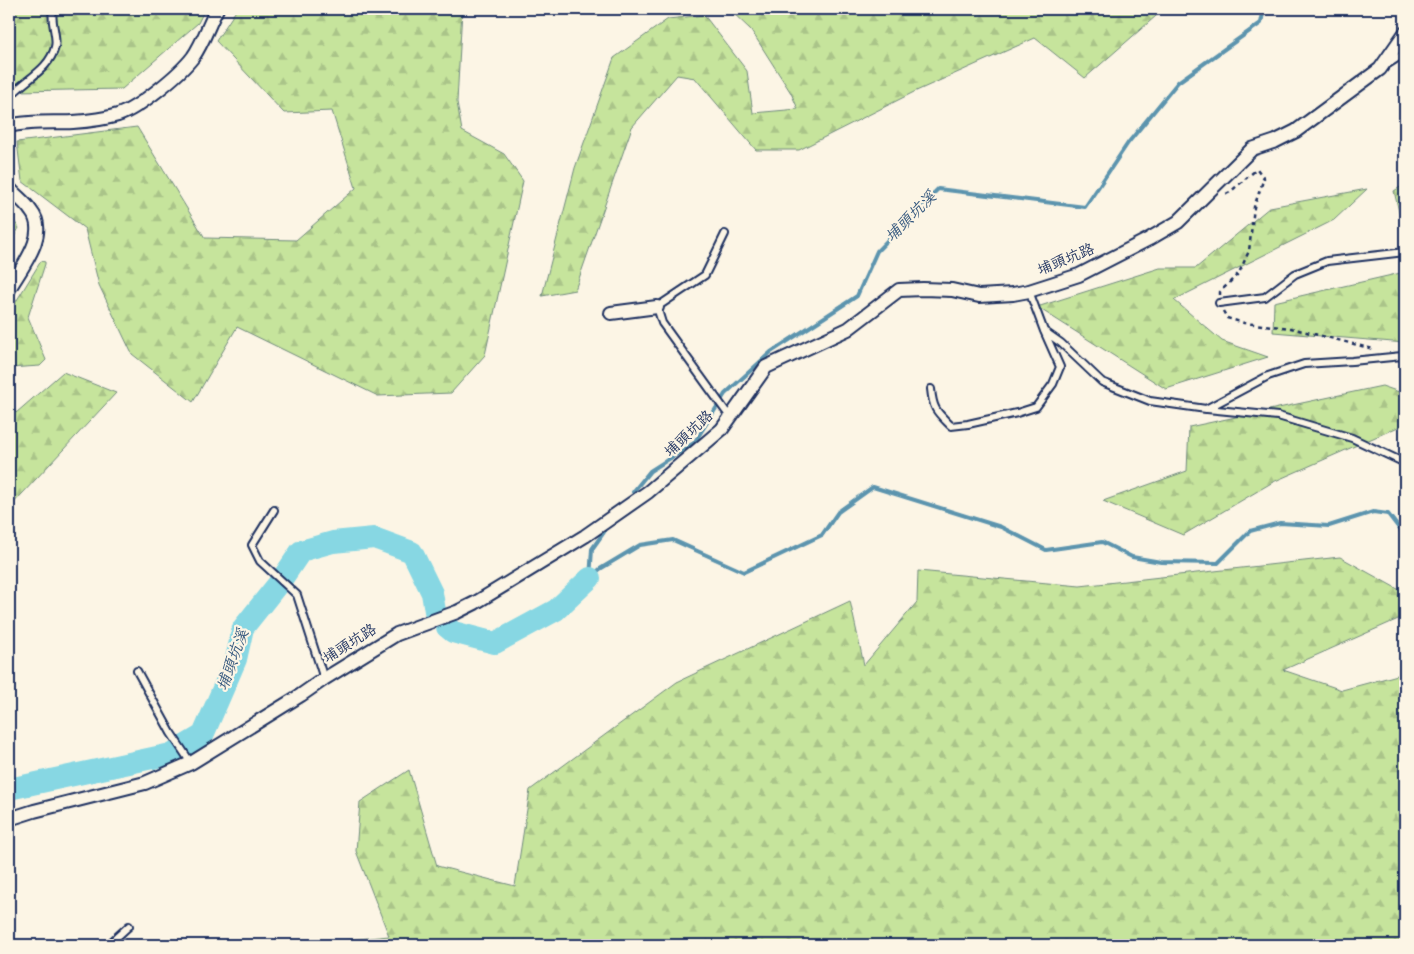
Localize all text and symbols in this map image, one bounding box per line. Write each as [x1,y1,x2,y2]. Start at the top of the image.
water label: 埔頭坑溪 [880,185,943,248]
street label: 埔頭坑路 [1034,238,1098,282]
street label: 埔頭坑路 [659,405,719,463]
street label: 埔頭坑路 [318,618,382,670]
water label: 埔頭坑溪 [210,625,256,694]

